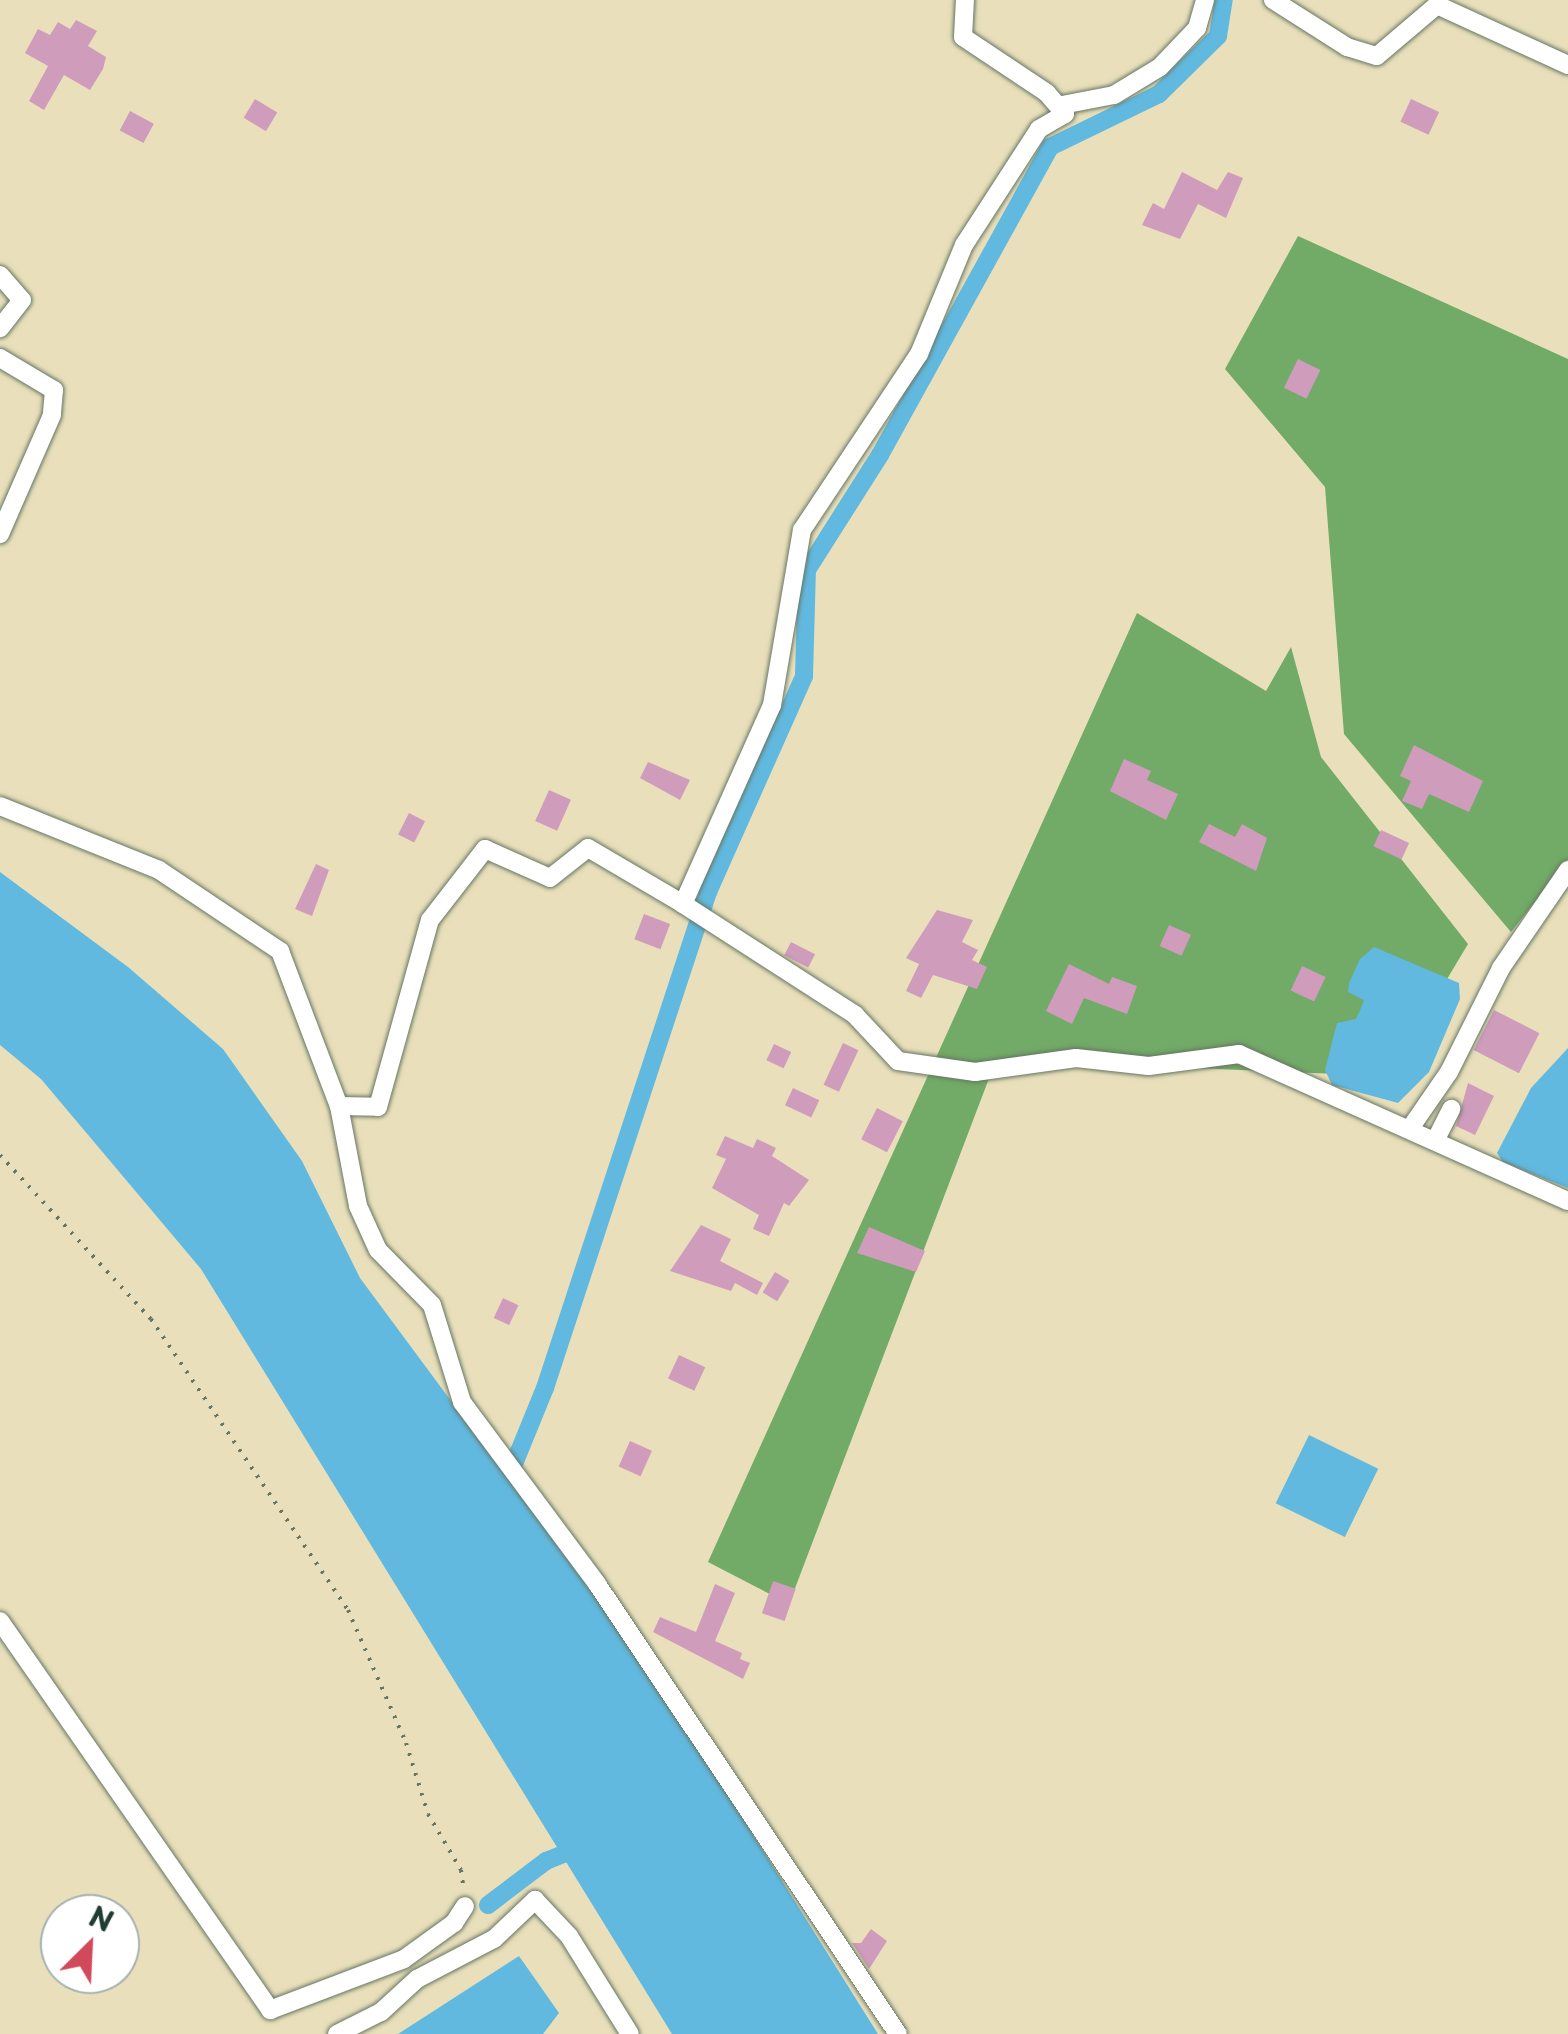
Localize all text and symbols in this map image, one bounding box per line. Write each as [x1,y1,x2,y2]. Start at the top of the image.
north arrow [40,1894,140,1994]
text: N [83,1894,120,1942]

